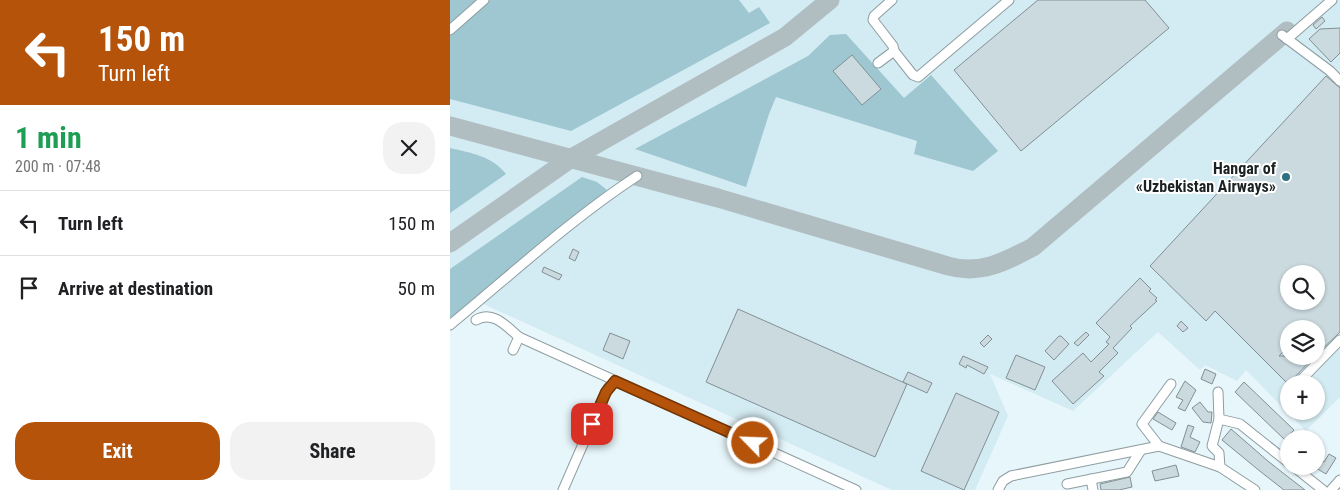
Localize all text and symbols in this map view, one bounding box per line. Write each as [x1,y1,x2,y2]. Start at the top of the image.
text: 150 m [98,19,185,60]
icon: left [15,20,80,85]
text: Turn left [98,61,170,86]
text: 1 min [15,120,82,155]
button: close [383,122,435,174]
text: 200 m · 07:48 [15,157,101,176]
place label: Hangar of «Uzbekistan Airways» [1136,159,1277,196]
marker: Hangar of «Uzbekistan Airways» [1280,171,1292,183]
icon: left [15,209,43,237]
text: Turn left [58,212,123,235]
text: 150 m [388,212,435,235]
map controls [1280,265,1325,475]
button: search [1280,265,1325,310]
icon: arrive [15,274,43,302]
text: Arrive at destination [58,277,213,300]
text: 50 m [398,277,435,300]
button: layers [1280,320,1325,365]
button: + [1280,375,1325,420]
pin [571,403,613,445]
icon: arrive [578,410,606,438]
position arrow [726,416,778,468]
button: Exit [15,422,220,480]
button: Share [230,422,435,480]
button: − [1280,430,1325,475]

